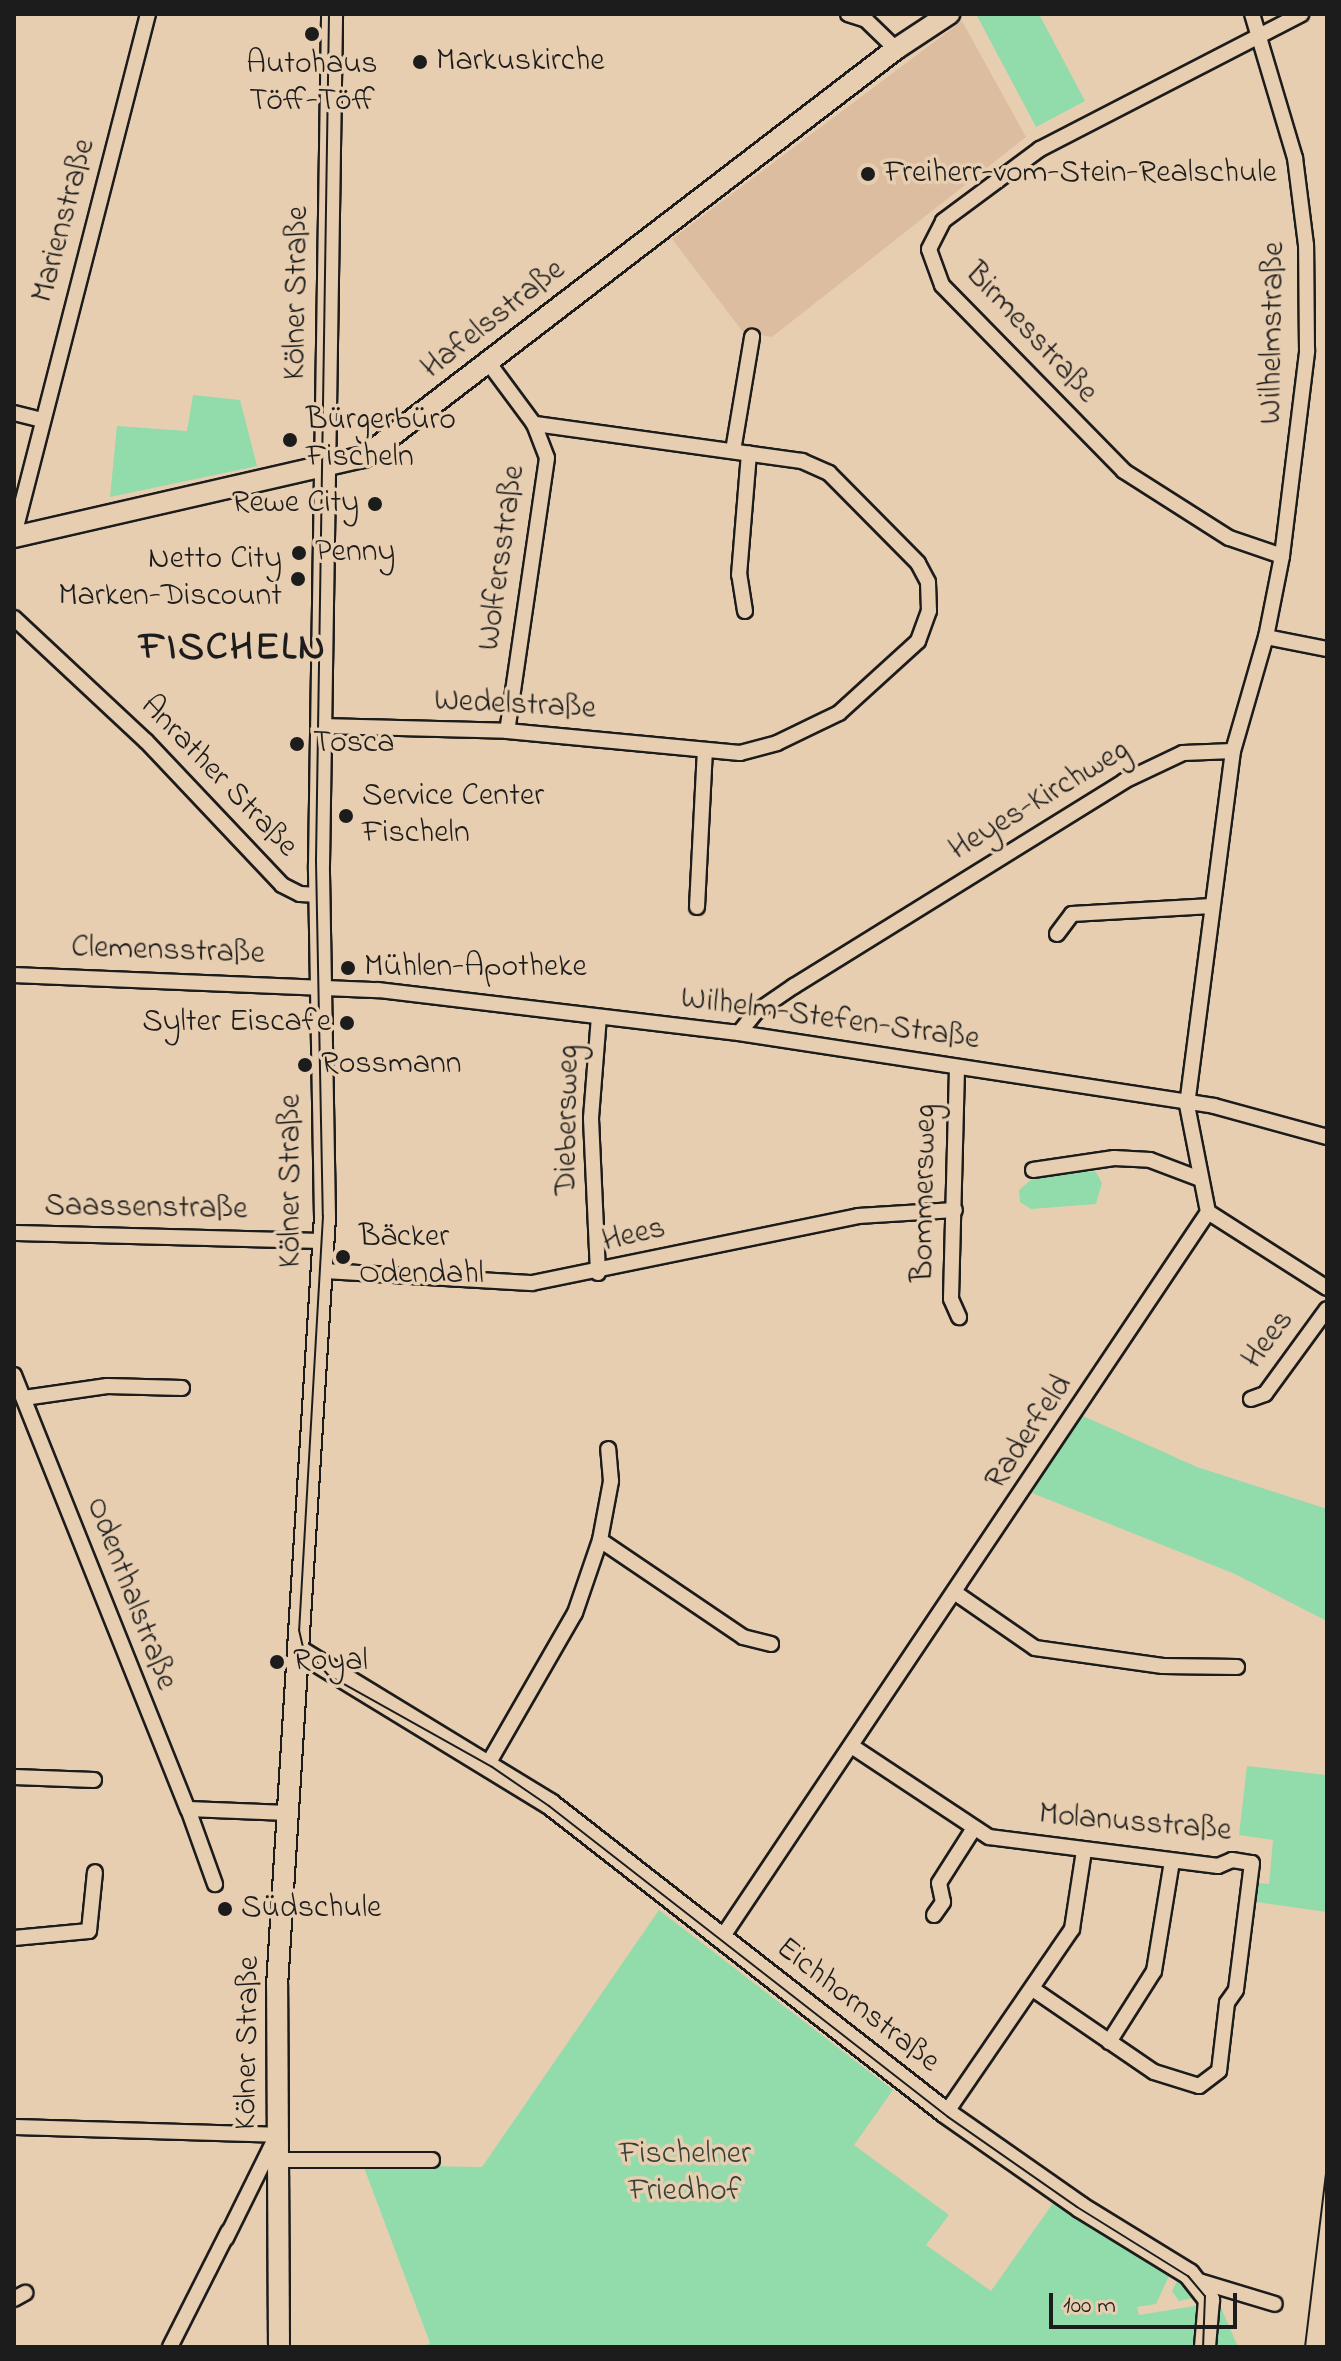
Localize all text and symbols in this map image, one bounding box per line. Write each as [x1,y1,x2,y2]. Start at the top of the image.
marker: Autohaus Töff-Töff [303,25,321,43]
place label: Markuskirche [436,43,605,81]
place label: Autohaus Töff-Töff [246,47,378,122]
marker: Markuskirche [411,53,429,71]
street label: Marienstraße [25,135,105,307]
place label: Freiherr-vom-Stein-Realschule [884,155,1277,193]
marker: Freiherr-vom-Stein-Realschule [859,165,877,183]
street label: Kölner Straße [277,206,319,380]
street label: Wilhelmstraße [1253,241,1295,425]
street label: Hafelsstraße [414,252,574,388]
street label: Birmesstraße [955,256,1105,412]
place label: Bürgerbüro Fischeln [306,403,456,478]
marker: Bürgerbüro Fischeln [281,431,299,449]
street label: Wolfersstraße [471,463,535,653]
place label: Rewe City [232,485,359,523]
marker: Rewe City [366,495,384,513]
place label: Penny [315,534,395,572]
place label: Netto City Marken-Discount [58,542,282,617]
marker: Penny [290,544,308,562]
marker: Netto City Marken-Discount [289,570,307,588]
district label: FISCHELN [139,625,327,673]
street label: Wedelstraße [433,683,597,729]
street label: Anrather Straße [131,688,305,866]
place label: Tosca [313,725,394,763]
street label: Heyes-Kirchweg [943,732,1137,870]
marker: Tosca [288,735,306,753]
place label: Service Center Fischeln [362,779,544,854]
marker: Service Center Fischeln [337,807,355,825]
street label: Clemensstraße [70,929,266,975]
place label: Mühlen-Apotheke [364,949,587,987]
marker: Mühlen-Apotheke [339,959,357,977]
street label: Wilhelm-Stefen-Straße [678,980,982,1060]
place label: Sylter Eiscafe [142,1004,331,1042]
marker: Sylter Eiscafe [338,1014,356,1032]
street label: Diebersweg [548,1044,590,1196]
place label: Rossmann [321,1046,462,1084]
marker: Rossmann [296,1056,314,1074]
street label: Kölner Straße [273,1094,311,1268]
street label: Bommersweg [905,1104,947,1282]
street label: Saassenstraße [44,1188,248,1230]
street label: Hees [599,1210,669,1262]
place label: Bäcker Odendahl [359,1220,484,1295]
marker: Bäcker Odendahl [334,1248,352,1266]
street label: Hees [1235,1303,1303,1377]
street label: Raderfeld [978,1368,1082,1498]
street label: Odenthalstraße [76,1492,184,1696]
place label: Royal [293,1643,368,1681]
marker: Royal [268,1653,286,1671]
street label: Molanusstraße [1037,1796,1233,1852]
place label: Südschule [241,1890,381,1928]
marker: Südschule [216,1900,234,1918]
street label: Eichhornstraße [767,1930,947,2082]
street label: Kölner Straße [228,1956,270,2130]
park label: Fischelner Friedhof [619,2137,751,2212]
scale bar [1053,2277,1241,2327]
text: 100 m [1063,2289,1116,2324]

